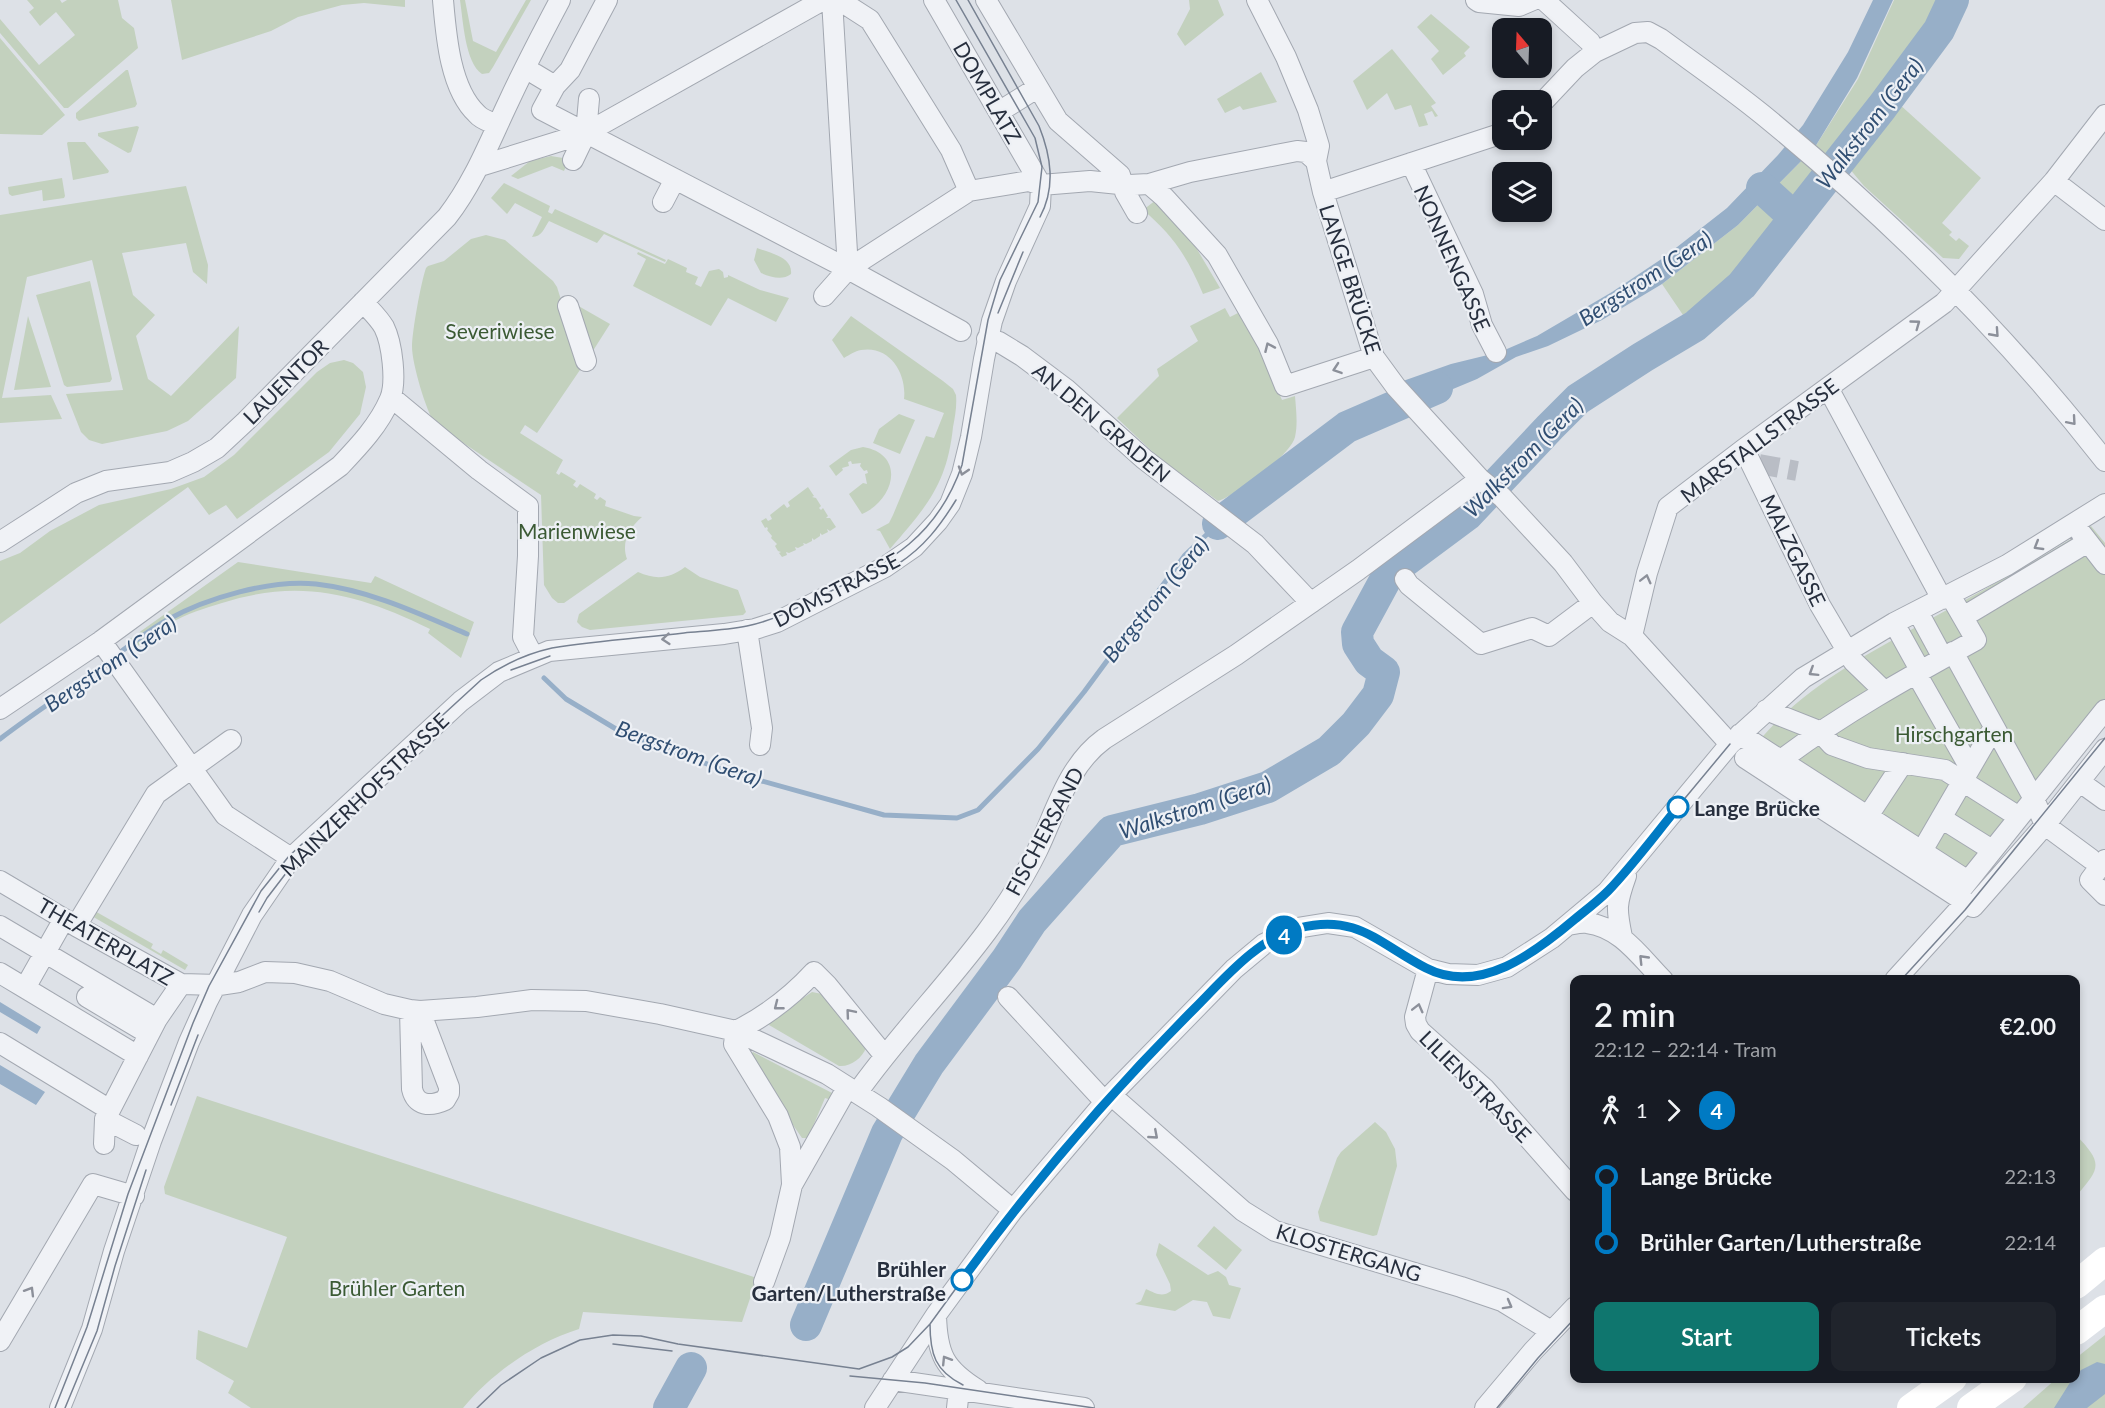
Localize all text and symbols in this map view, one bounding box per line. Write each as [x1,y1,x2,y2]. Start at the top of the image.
north arrow [1492,18,1552,78]
map controls [1492,18,1552,222]
street label: DOMPLATZ [949,37,1027,147]
water label: Walkstrom (Gera) [1810,52,1928,194]
button: locate [1492,90,1552,150]
button: layers [1492,162,1552,222]
street label: NONNENGASSE [1410,181,1496,335]
street label: LANGE BRÜCKE [1315,201,1387,357]
water label: Bergstrom (Gera) [1573,225,1717,331]
park label: Severiwiese [445,318,555,343]
one-way arrow [1910,320,1921,331]
one-way arrow [1988,327,1999,337]
street label: LAUENTOR [237,333,333,429]
one-way arrow [1264,342,1276,353]
street label: AN DEN GRADEN [1028,357,1176,487]
one-way arrow [1332,362,1343,375]
street label: MARSTALLSTRASSE [1675,373,1843,507]
water label: Walkstrom (Gera) [1457,391,1589,523]
one-way arrow [2065,414,2076,425]
one-way arrow [958,465,970,476]
street label: MALZGASSE [1756,490,1832,610]
park label: Marienwiese [518,518,636,543]
water label: Bergstrom (Gera) [1096,531,1214,667]
one-way arrow [2034,539,2044,551]
street label: DOMSTRASSE [769,546,903,632]
one-way arrow [1638,574,1651,584]
water label: Bergstrom (Gera) [39,609,181,717]
one-way arrow [661,632,670,645]
one-way arrow [1809,665,1820,676]
street label: MAINZERHOFSTRASSE [275,707,453,881]
water label: Bergstrom (Gera) [612,714,766,792]
park label: Hirschgarten [1895,721,2013,746]
street label: FISCHERSAND [1000,763,1088,899]
water label: Walkstrom (Gera) [1115,770,1275,844]
place label: Lange Brücke [1694,795,1820,820]
marker: Lange Brücke [1667,796,1689,818]
street label: THEATERPLATZ [34,892,178,990]
line badge: 4 [1264,916,1304,954]
text: 4 [1278,923,1290,948]
one-way arrow [1639,955,1650,966]
text: 2 min [1594,994,1675,1034]
one-way arrow [773,998,784,1009]
one-way arrow [1410,1003,1423,1013]
one-way arrow [846,1009,857,1020]
text: €2.00 [2000,1013,2056,1040]
street label: LILIENSTRASSE [1415,1025,1537,1147]
text: 22:12 – 22:14 · Tram [1594,1037,1777,1061]
icon: walk [1594,1094,1627,1127]
icon: forward [1657,1094,1690,1127]
text: 1 [1636,1098,1648,1122]
text: 4 [1711,1098,1723,1123]
one-way arrow [1147,1128,1158,1139]
text: Lange Brücke [1640,1163,1772,1190]
text: 22:13 [2005,1164,2056,1188]
street label: KLOSTERGANG [1273,1218,1425,1286]
text: Brühler Garten/Lutherstraße [1640,1229,1921,1256]
text: 22:14 [2005,1230,2056,1254]
place label: Brühler Garten/Lutherstraße [751,1256,946,1305]
marker: Brühler Garten/Lutherstraße [951,1269,973,1291]
park label: Brühler Garten [329,1275,465,1300]
one-way arrow [23,1287,35,1297]
one-way arrow [1502,1298,1512,1309]
button: Start [1594,1302,1819,1371]
button: Tickets [1831,1302,2056,1371]
one-way arrow [941,1356,953,1366]

